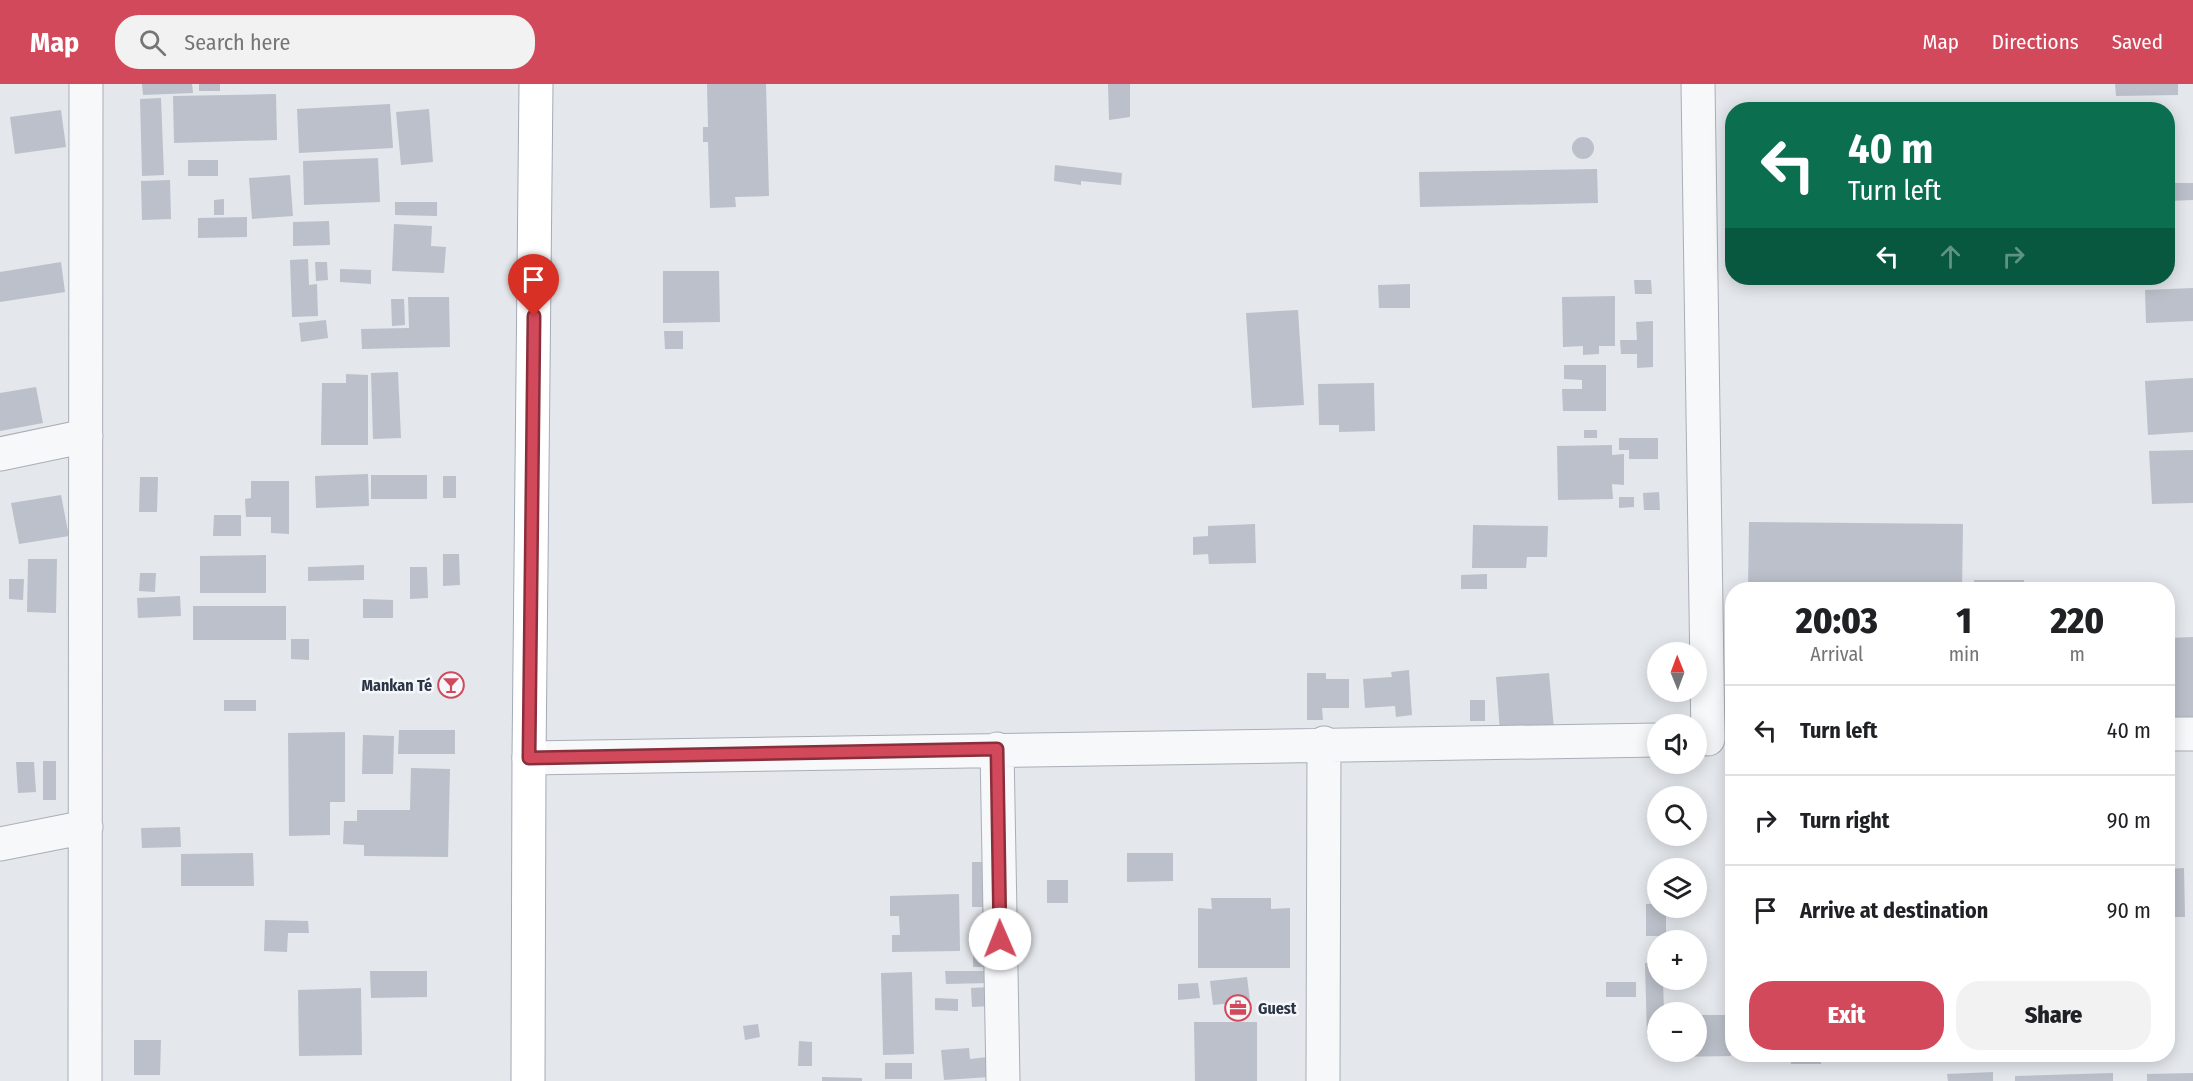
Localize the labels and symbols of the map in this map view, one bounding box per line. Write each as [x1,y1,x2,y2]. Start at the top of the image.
pin [508,254,559,316]
north arrow [1647,642,1707,702]
bar icon: Mankan Té [436,670,466,700]
place label: Mankan Té [362,676,432,695]
position arrow [968,907,1032,971]
office icon: Guest [1223,993,1253,1023]
place label: Guest [1258,999,1297,1018]

